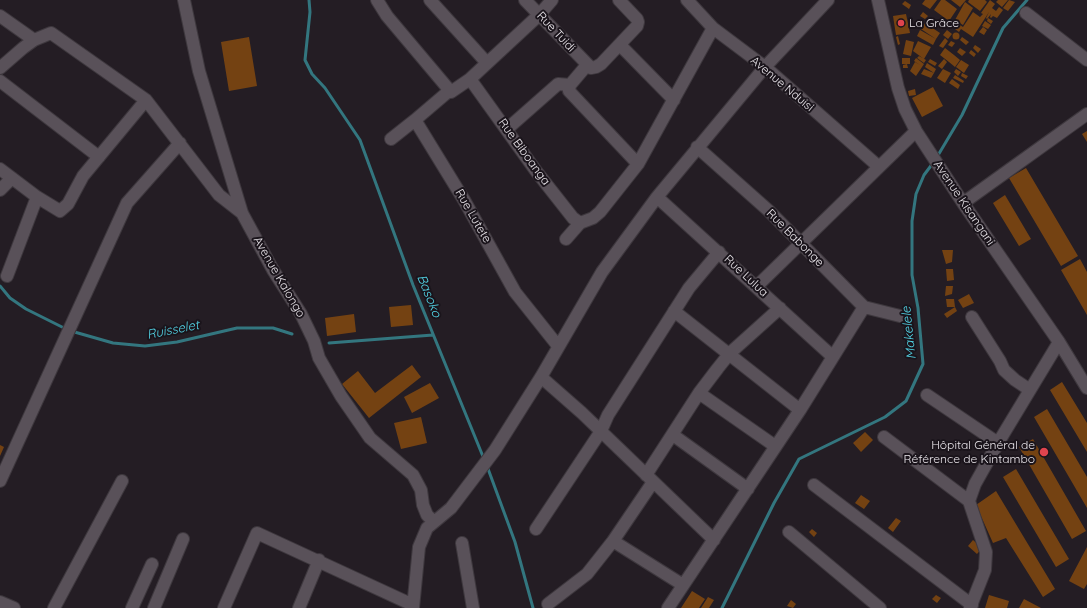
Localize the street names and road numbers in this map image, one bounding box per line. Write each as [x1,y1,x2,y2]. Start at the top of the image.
street label: Rue Tuidi [534,9,578,55]
street label: Avenue Nduisi [747,53,817,115]
street label: Rue Biboanga [495,116,553,188]
street label: Avenue Kisangani [930,158,998,248]
street label: Rue Lutete [452,187,494,245]
street label: Rue Babonge [763,206,827,270]
street label: Avenue Kalongo [250,234,308,320]
street label: Rue Lulua [721,252,771,300]

